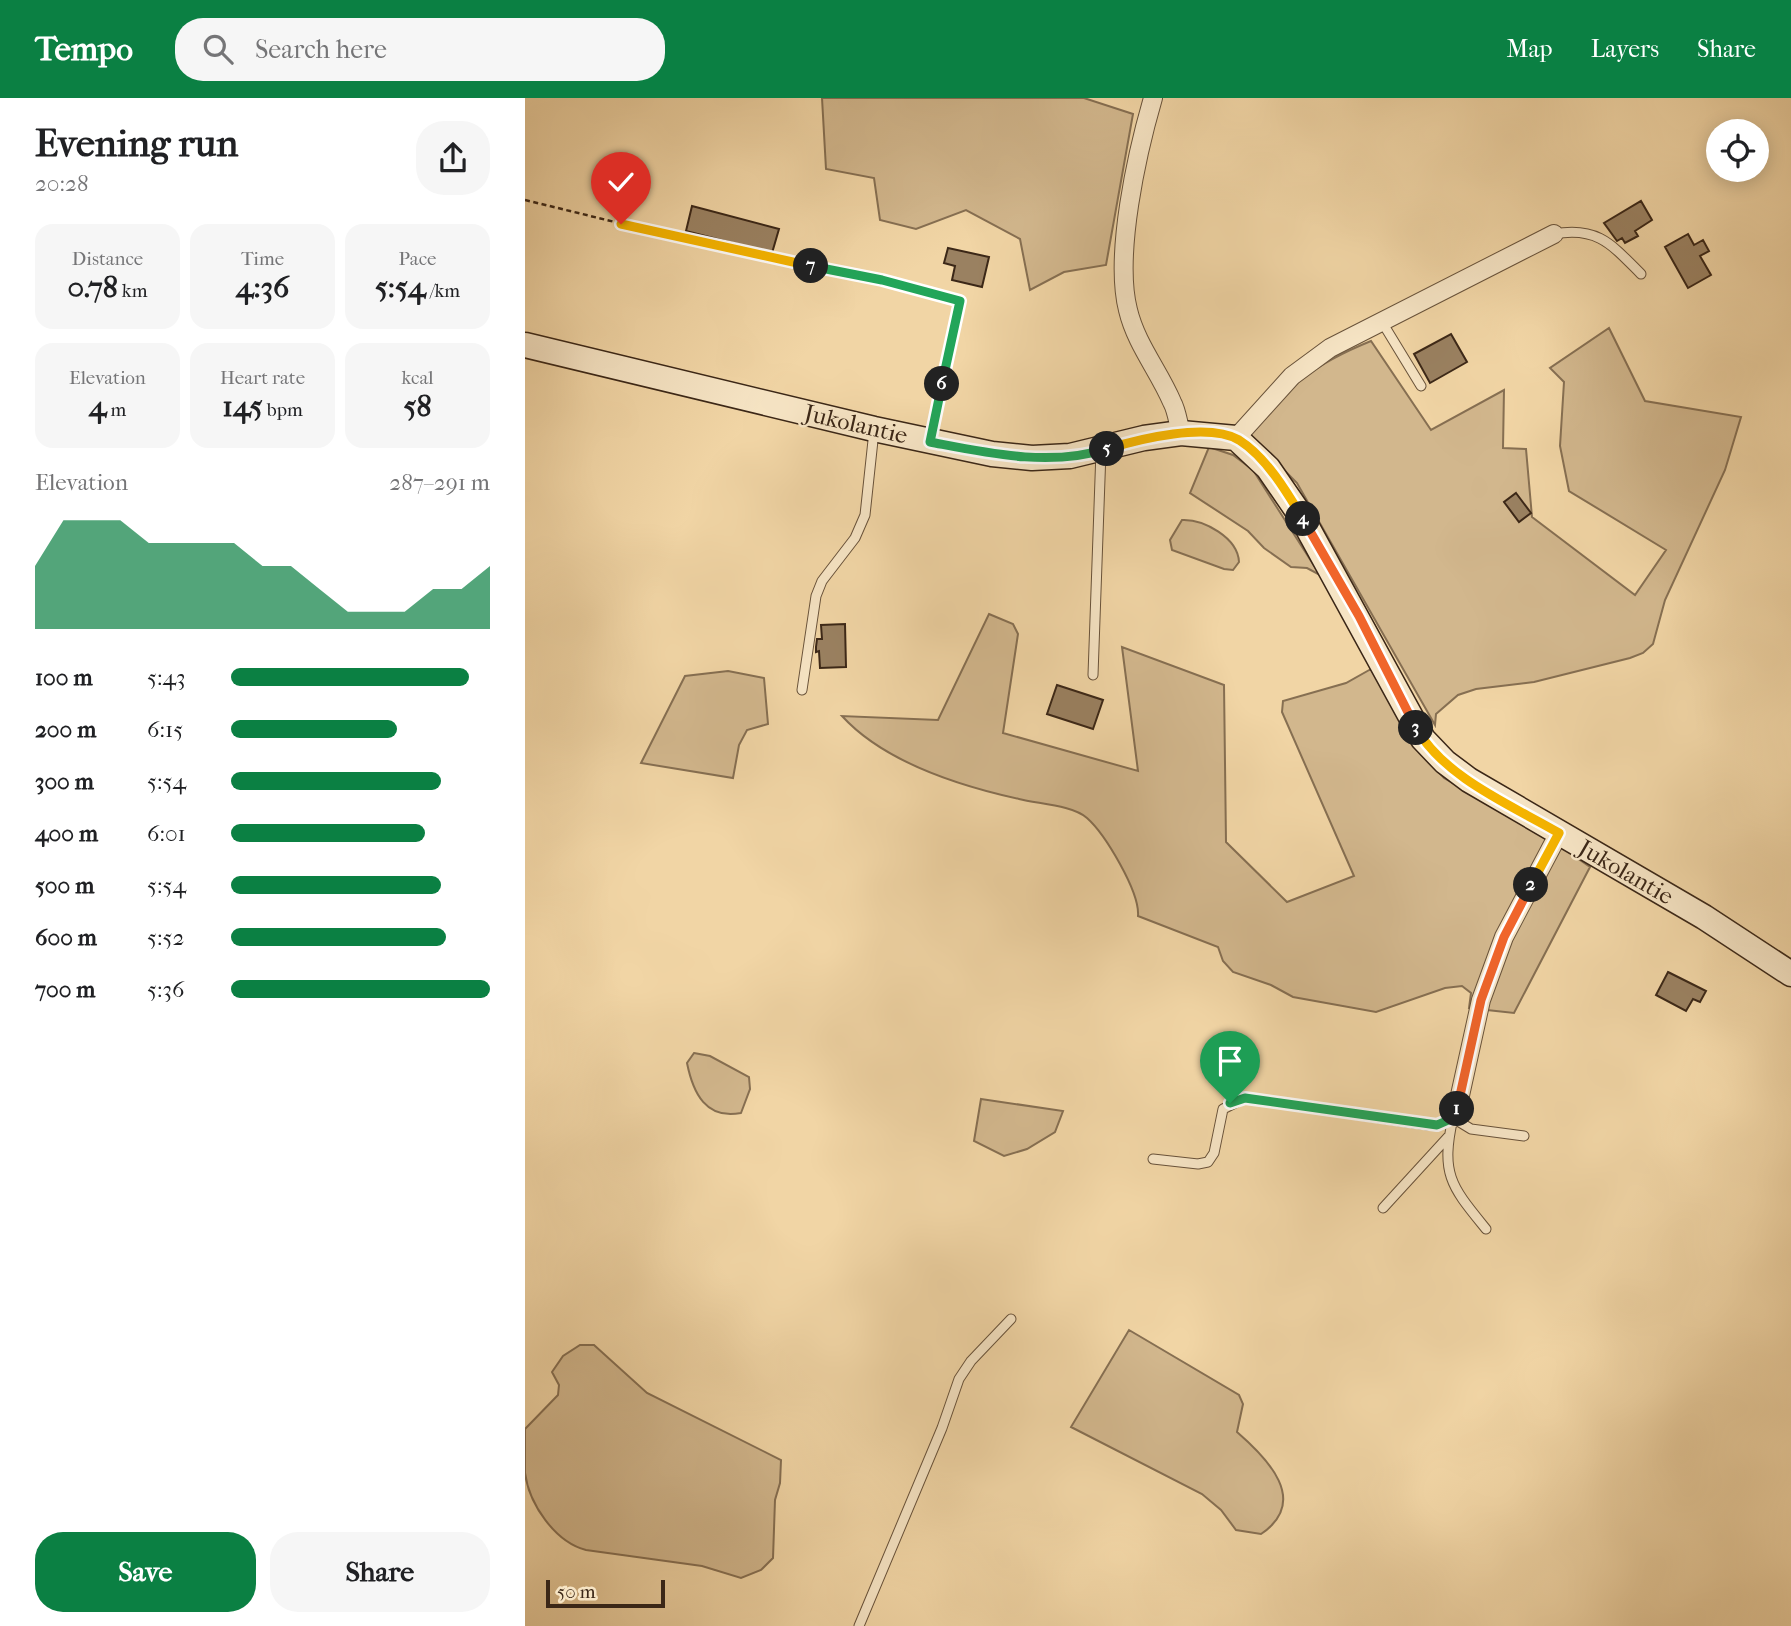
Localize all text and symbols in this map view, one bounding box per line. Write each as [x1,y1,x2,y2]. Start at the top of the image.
search box [175,18,665,81]
text: Tempo [35,30,133,69]
icon: search [199,30,237,68]
text: Search here [255,34,387,65]
text: Map [1507,35,1553,63]
text: Layers [1591,35,1659,63]
text: Share [1697,35,1756,63]
map controls [1706,119,1769,182]
button: locate [1706,119,1769,182]
text: Evening run [35,121,238,166]
button: share [416,121,490,195]
pin [591,152,651,224]
icon: check [602,163,640,201]
text: 20:28 [35,170,88,197]
text: Distance [72,248,143,270]
text: Time [241,248,284,270]
text: Pace [399,248,436,270]
pin: 7 [793,248,829,284]
text: 7 [806,254,815,276]
text: 0.78 [68,270,118,305]
text: 4:36 [236,270,289,305]
text: 5:54 [375,270,426,305]
text: km [118,280,147,302]
text: /km [426,280,460,302]
pin: 6 [925,366,959,402]
text: Elevation [69,367,146,389]
text: Heart rate [220,367,305,389]
text: kcal [402,367,433,389]
text: 6 [936,372,947,394]
text: 4 [89,389,106,424]
text: 145 [222,389,263,424]
text: 58 [403,389,432,424]
street label: Jukolantie [800,398,910,449]
text: m [106,399,126,421]
text: bpm [263,399,303,421]
pin: 5 [1089,432,1125,466]
text: 5 [1102,437,1111,459]
text: Elevation [35,469,128,496]
text: 287–291 m [389,469,490,496]
pin: 4 [1285,502,1321,536]
text: 4 [1297,507,1308,529]
text: 100 m [35,664,93,691]
text: 5:43 [147,664,186,691]
pin: 3 [1399,710,1433,746]
text: 200 m [35,716,96,743]
text: 6:15 [147,716,183,743]
text: 3 [1412,716,1419,738]
text: 300 m [35,768,94,795]
text: 5:54 [147,768,186,795]
text: 400 m [35,820,98,847]
text: 6:01 [147,820,186,847]
street label: Jukolantie [1572,833,1679,910]
pin: 2 [1513,868,1549,902]
text: 500 m [35,872,94,899]
text: 5:54 [147,872,186,899]
text: 2 [1526,873,1535,895]
text: 600 m [35,924,97,951]
text: 5:52 [147,924,184,951]
text: 700 m [35,976,95,1003]
text: 5:36 [147,976,184,1003]
pin [1200,1031,1260,1103]
icon: arrive [1211,1042,1249,1080]
pin: 1 [1439,1091,1475,1126]
text: 1 [1453,1097,1460,1119]
button: Save [35,1532,256,1612]
button: Share [270,1532,490,1612]
scale bar [546,1577,665,1609]
text: 50 m [557,1581,596,1603]

